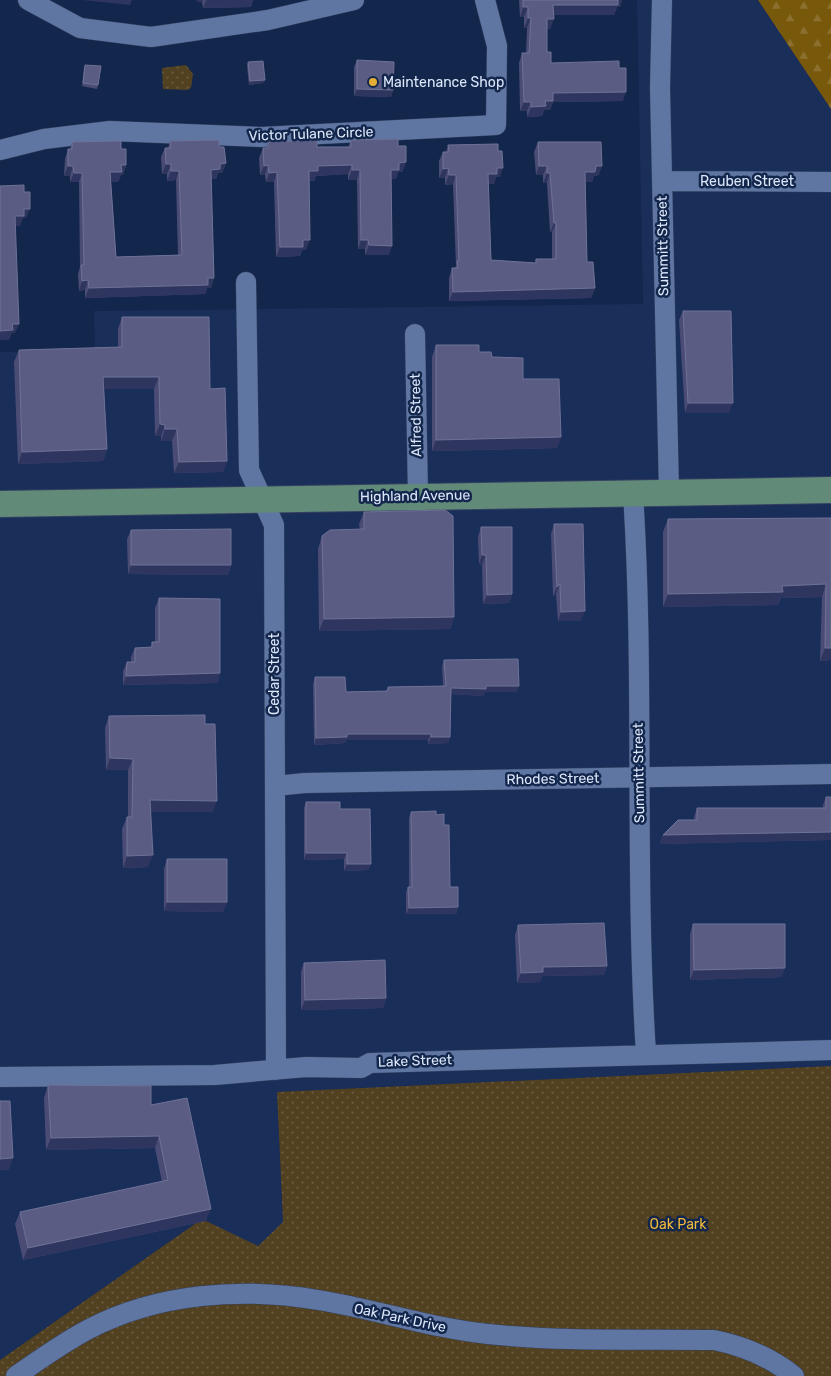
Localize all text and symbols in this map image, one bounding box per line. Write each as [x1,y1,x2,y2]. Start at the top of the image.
place label: Maintenance Shop [383,74,504,91]
marker: Maintenance Shop [367,76,379,88]
street label: Victor Tulane Circle [248,123,374,145]
street label: Reuben Street [700,173,794,190]
street label: Summitt Street [654,195,672,296]
street label: Alfred Street [407,373,425,457]
street label: Highland Avenue [360,487,470,505]
street label: Cedar Street [266,632,283,715]
street label: Summitt Street [630,722,648,823]
street label: Rhodes Street [506,770,600,788]
street label: Lake Street [378,1051,453,1071]
park label: Oak Park [650,1216,707,1233]
street label: Oak Park Drive [352,1300,448,1336]

